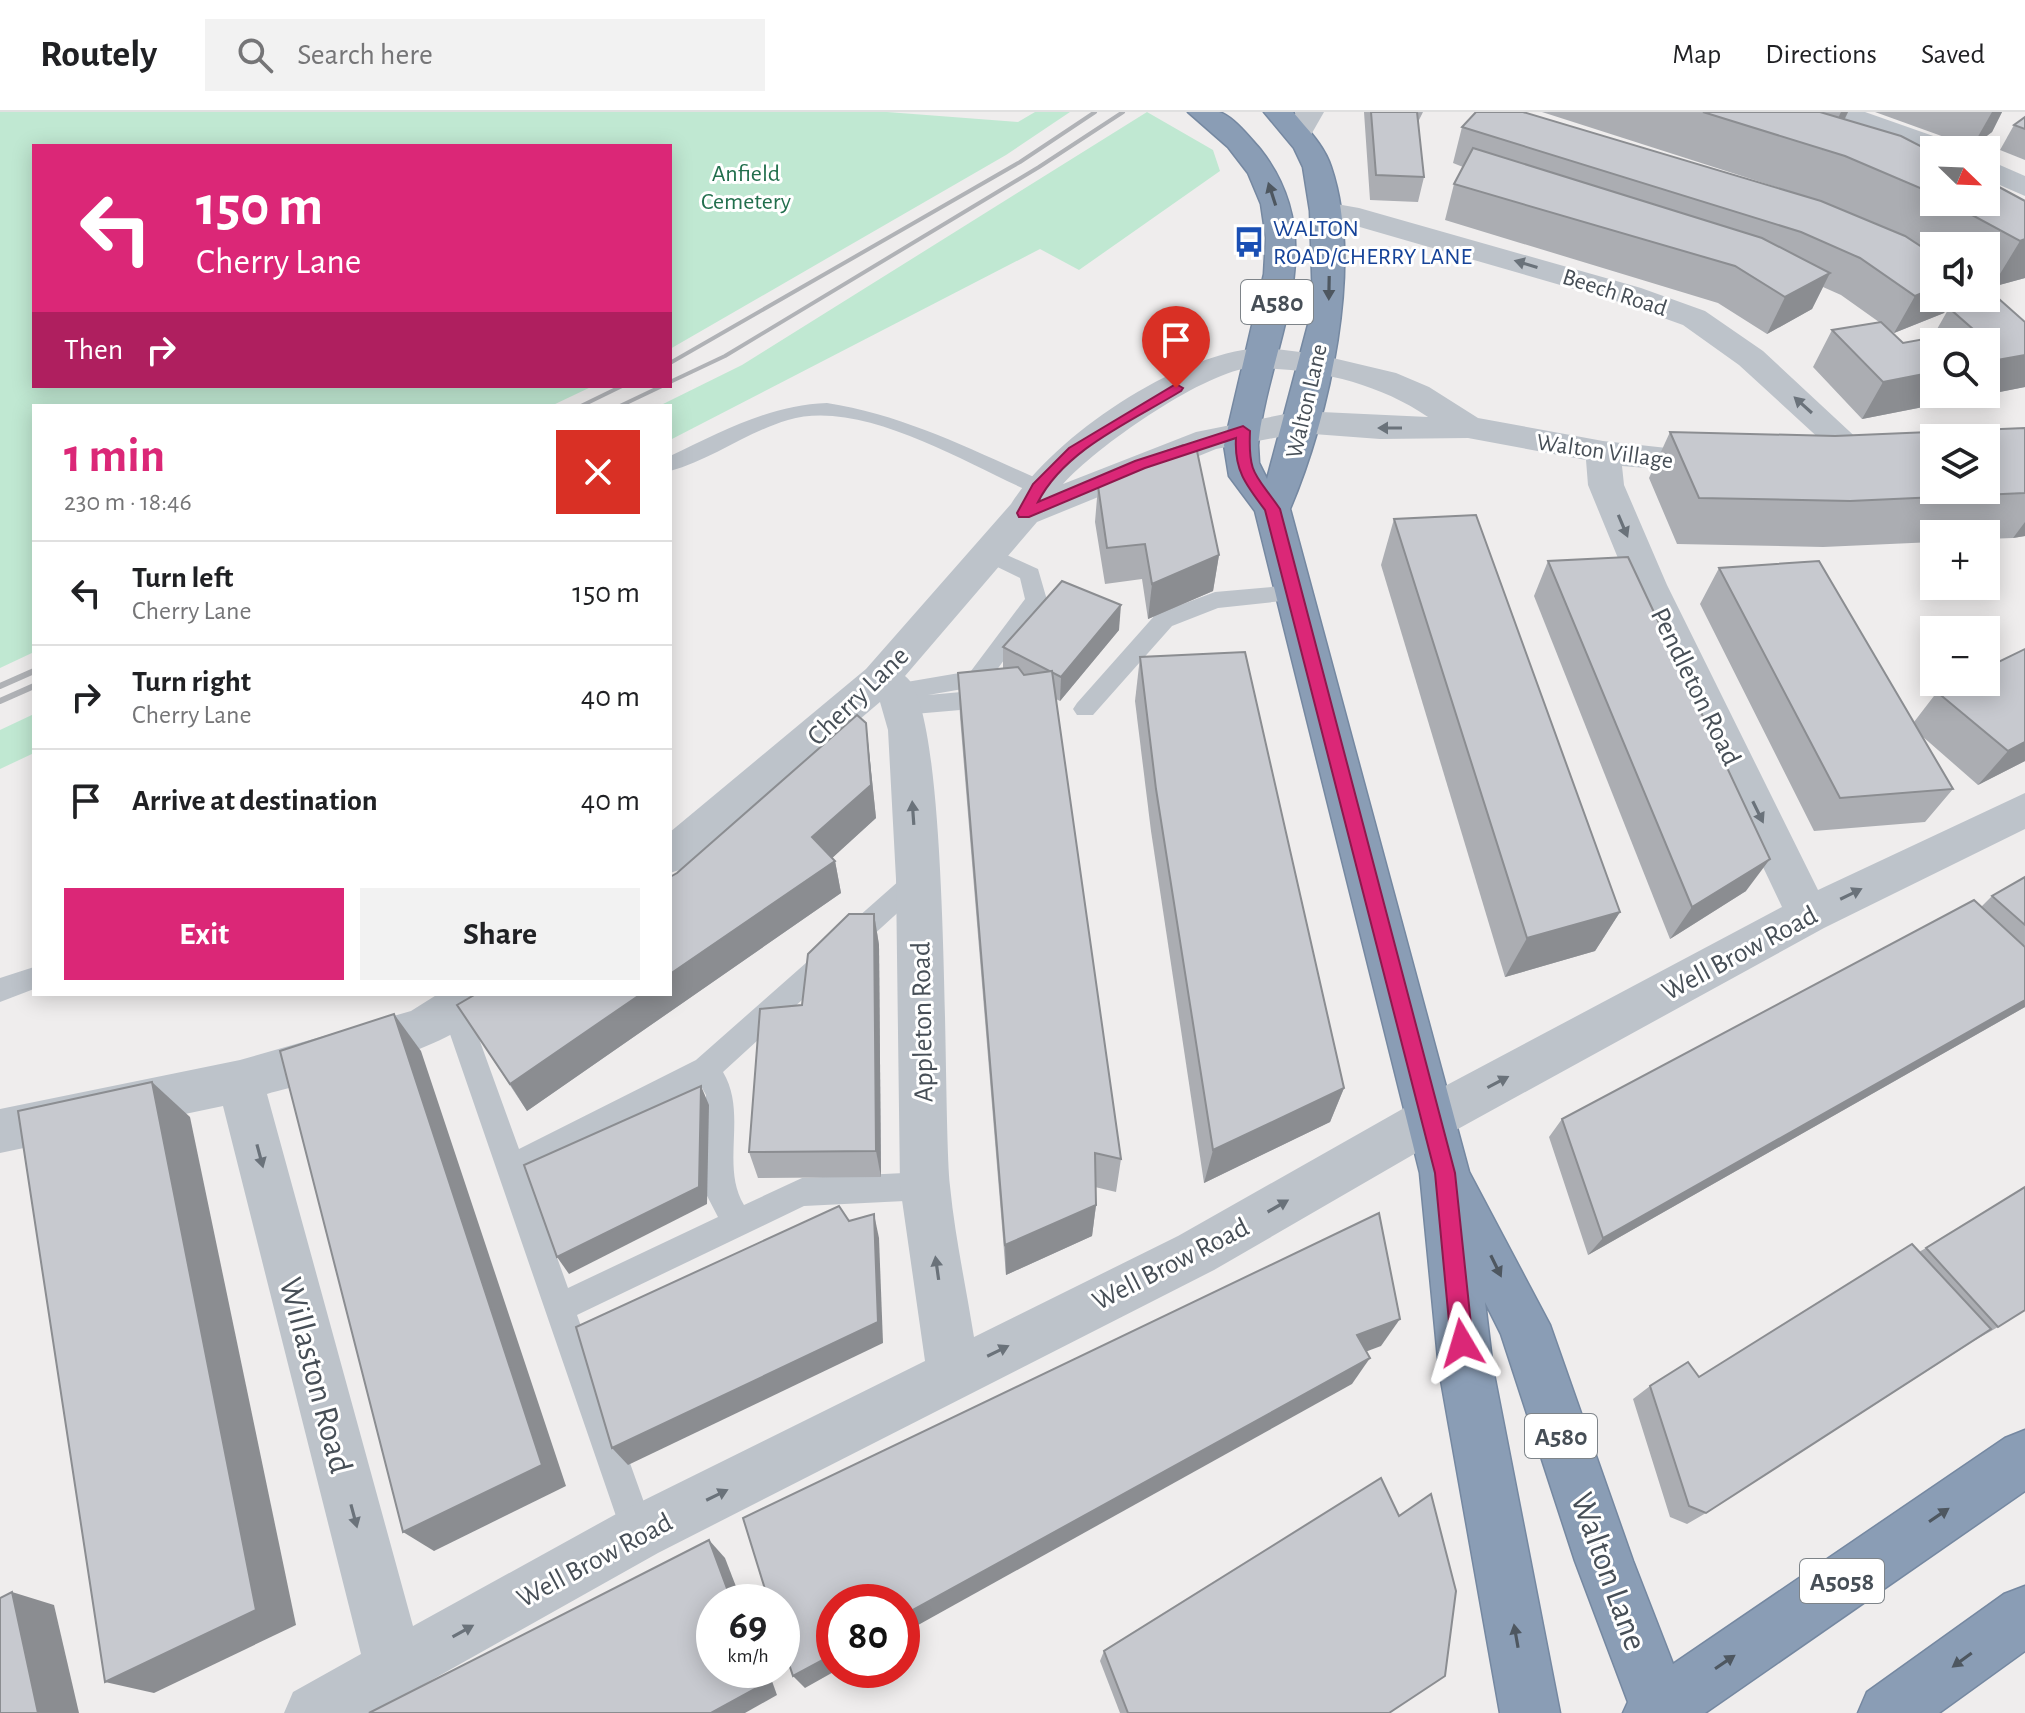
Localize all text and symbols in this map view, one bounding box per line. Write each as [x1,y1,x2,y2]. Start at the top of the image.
search box [205,19,765,91]
icon: search [233,33,277,77]
text: Routely [40,36,157,74]
text: Search here [297,40,433,70]
text: Map [1672,41,1721,69]
text: Directions [1765,41,1877,69]
text: Saved [1921,41,1985,69]
north arrow [1920,136,2000,216]
map controls [1920,136,2000,696]
park label: Anfield Cemetery [701,162,791,214]
icon: left [64,176,168,280]
text: 150 m [196,179,323,235]
one-way arrow [1265,182,1278,206]
place label: WALTON ROAD/CHERRY LANE [1273,217,1473,269]
bus stop icon: WALTON ROAD/CHERRY LANE [1232,225,1266,259]
button: sound [1920,232,2000,312]
text: Cherry Lane [196,244,361,280]
one-way arrow [1513,257,1537,270]
street label: Beech Road [1560,265,1670,321]
one-way arrow [1323,276,1335,301]
road number: A580 [1241,280,1313,324]
pin [1142,306,1210,388]
icon: arrive [1154,318,1198,362]
icon: right [139,328,183,372]
button: search [1920,328,2000,408]
text: Then [64,335,123,365]
street label: Walton Lane [1282,342,1332,461]
one-way arrow [1793,396,1812,414]
one-way arrow [1377,421,1402,434]
button: layers [1920,424,2000,504]
button: close [556,430,640,514]
street label: Walton Village [1535,431,1675,473]
text: 1 min [64,433,165,481]
text: 230 m · 18:46 [64,489,192,515]
one-way arrow [1617,514,1630,538]
button: + [1920,520,2000,600]
text: Turn left [132,563,233,593]
icon: left [64,571,108,615]
text: 150 m [572,578,640,608]
text: Cherry Lane [132,598,252,624]
street label: Pendleton Road [1645,604,1745,770]
button: − [1920,616,2000,696]
street label: Cherry Lane [802,642,914,751]
text: Turn right [132,667,251,697]
icon: right [64,675,108,719]
text: 40 m [581,682,640,712]
text: Cherry Lane [132,702,252,728]
icon: arrive [64,779,108,823]
text: Arrive at destination [132,786,378,816]
text: 40 m [581,786,640,816]
one-way arrow [906,800,919,825]
one-way arrow [1751,800,1765,823]
one-way arrow [1840,887,1863,901]
button: Exit [64,888,344,980]
button: Share [360,888,640,980]
street label: Well Brow Road [1658,901,1822,1006]
street label: Appleton Road [908,941,938,1103]
one-way arrow [1487,1075,1510,1089]
one-way arrow [254,1144,266,1169]
one-way arrow [1267,1199,1289,1213]
street label: Well Brow Road [1088,1213,1254,1316]
one-way arrow [930,1255,943,1280]
one-way arrow [1489,1255,1503,1278]
street label: Willaston Road [273,1274,358,1477]
position arrow [1420,1301,1504,1385]
one-way arrow [986,1344,1009,1357]
road number: A580 [1525,1414,1597,1458]
one-way arrow [705,1488,728,1502]
street label: Walton Lane [1564,1488,1652,1655]
one-way arrow [349,1503,361,1528]
street label: Well Brow Road [513,1508,677,1613]
one-way arrow [1929,1508,1950,1523]
road number: A5058 [1800,1559,1884,1603]
speed limit sign: 80 [816,1584,920,1688]
text: 69 [729,1606,767,1646]
one-way arrow [1510,1623,1522,1648]
one-way arrow [452,1624,474,1638]
text: km/h [727,1646,769,1666]
one-way arrow [1951,1652,1972,1668]
one-way arrow [1715,1655,1736,1670]

